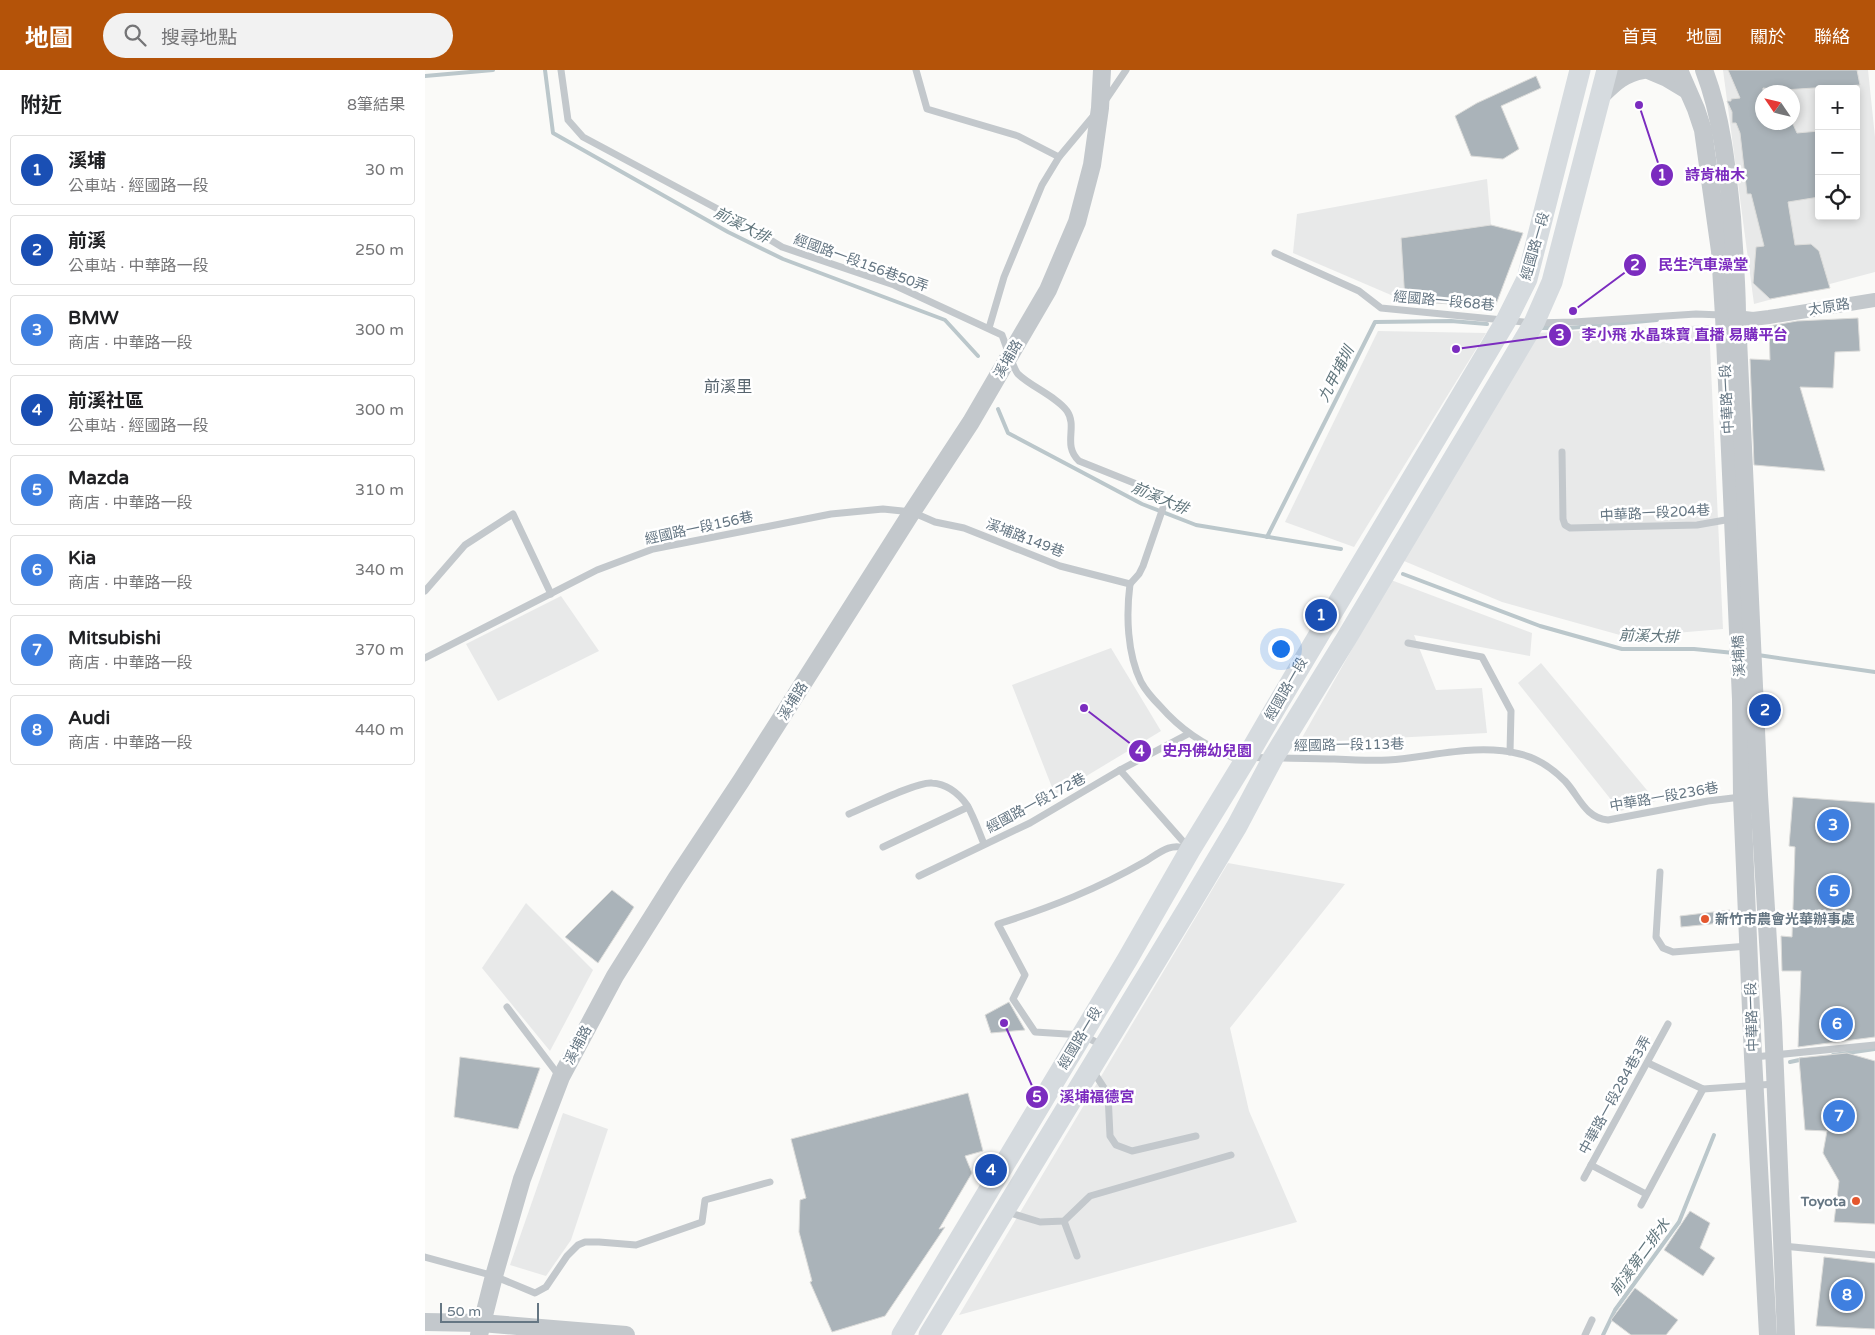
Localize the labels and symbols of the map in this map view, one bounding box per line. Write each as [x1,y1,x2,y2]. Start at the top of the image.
north arrow [1755,85,1800,130]
callout: 詩肯柚木 [1650,160,1755,190]
text: 1 [1657,166,1667,184]
text: 詩肯柚木 [1685,166,1745,184]
water label: 前溪大排 [711,203,775,248]
street label: 經國路一段 [1517,210,1553,282]
street label: 經國路一段156巷50弄 [791,231,931,295]
callout: 民生汽車澡堂 [1623,250,1758,280]
text: 2 [1630,256,1640,274]
text: 民生汽車澡堂 [1658,256,1748,274]
street label: 經國路一段68巷 [1393,288,1495,314]
street label: 太原路 [1807,295,1851,319]
callout: 李小飛 水晶珠寶 直播 易購平台 [1547,320,1799,350]
text: 3 [1555,326,1565,344]
text: 李小飛 水晶珠寶 直播 易購平台 [1582,326,1788,344]
street label: 溪埔路 [990,337,1026,381]
water label: 九甲埔圳 [1314,341,1359,405]
street label: 中華路一段 [1717,364,1737,434]
district label: 前溪里 [704,377,752,397]
water label: 前溪大排 [1129,478,1193,519]
street label: 中華路一段204巷 [1599,502,1711,524]
street label: 經國路一段156巷 [643,508,755,548]
street label: 溪埔路149巷 [983,515,1067,561]
pin: 1 [1305,596,1337,634]
water label: 前溪大排 [1619,626,1681,646]
street label: 溪埔橋 [1729,635,1749,677]
your location [1268,636,1294,662]
street label: 經國路一段 [1261,654,1311,724]
street label: 溪埔路 [775,679,811,723]
pin: 2 [1749,691,1781,729]
callout: 史丹佛幼兒園 [1127,736,1262,766]
street label: 經國路一段113巷 [1294,736,1404,754]
text: 4 [1135,742,1145,760]
text: 史丹佛幼兒園 [1162,742,1252,760]
street label: 經國路一段172巷 [983,770,1089,836]
street label: 中華路一段236巷 [1608,779,1720,815]
pin: 3 [1817,806,1849,844]
pin: 5 [1818,872,1850,910]
place label: 新竹市農會光華辦事處 [1715,911,1855,928]
marker: 新竹市農會光華辦事處 [1699,913,1711,925]
street label: 中華路一段 [1742,982,1762,1052]
street label: 經國路一段 [1055,1004,1105,1072]
pin: 6 [1821,1005,1853,1043]
street label: 溪埔路 [561,1022,595,1068]
street label: 中華路一段284巷3弄 [1575,1033,1655,1157]
callout: 溪埔福德宮 [1025,1082,1145,1112]
text: 5 [1032,1088,1042,1106]
text: 溪埔福德宮 [1059,1088,1135,1106]
pin: 7 [1823,1097,1855,1135]
pin: 4 [975,1151,1007,1189]
place label: Toyota [1800,1193,1846,1210]
marker: Toyota [1850,1195,1862,1207]
water label: 前溪第二排水 [1606,1215,1674,1299]
pin: 8 [1831,1276,1863,1314]
scale bar [440,1300,539,1323]

